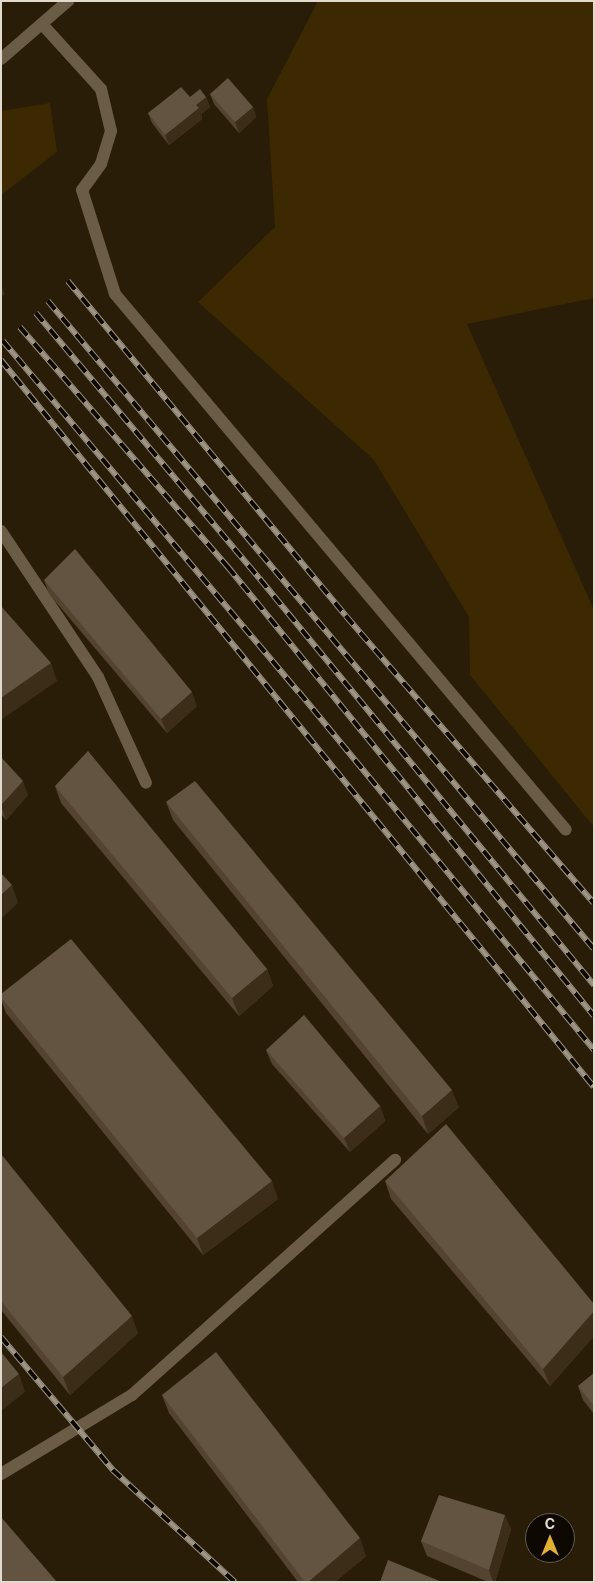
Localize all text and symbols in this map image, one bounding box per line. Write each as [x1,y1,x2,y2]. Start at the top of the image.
north arrow [525,1513,575,1563]
text: С [545,1515,555,1532]

